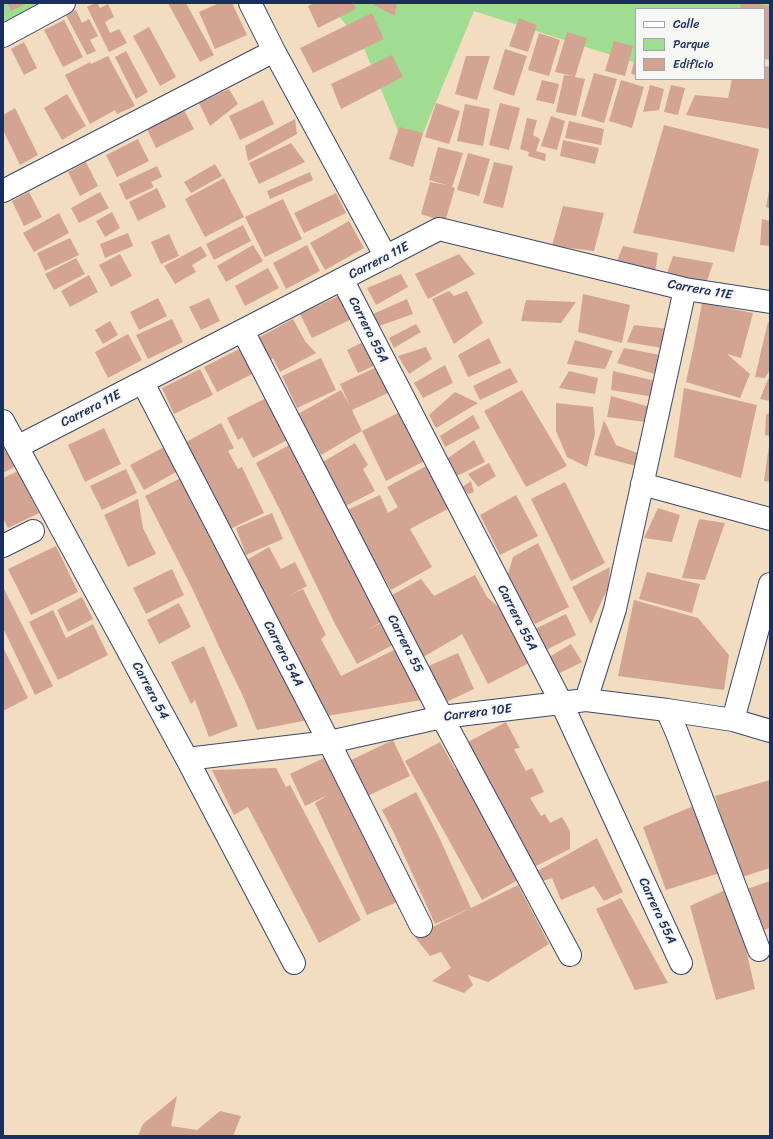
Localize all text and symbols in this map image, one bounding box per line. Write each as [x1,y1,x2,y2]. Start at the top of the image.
legend [635,8,765,80]
text: Calle [673,13,700,35]
text: Parque [673,33,709,55]
text: Edificio [673,53,713,75]
street label: Carrera 11E [346,239,412,283]
street label: Carrera 11E [666,277,734,303]
street label: Carrera 55A [345,295,391,365]
street label: Carrera 11E [58,387,124,431]
street label: Carrera 55A [494,583,540,653]
street label: Carrera 55 [384,612,426,676]
street label: Carrera 54A [260,618,306,690]
street label: Carrera 54 [128,659,172,723]
street label: Carrera 10E [443,701,513,725]
street label: Carrera 55A [635,875,679,947]

